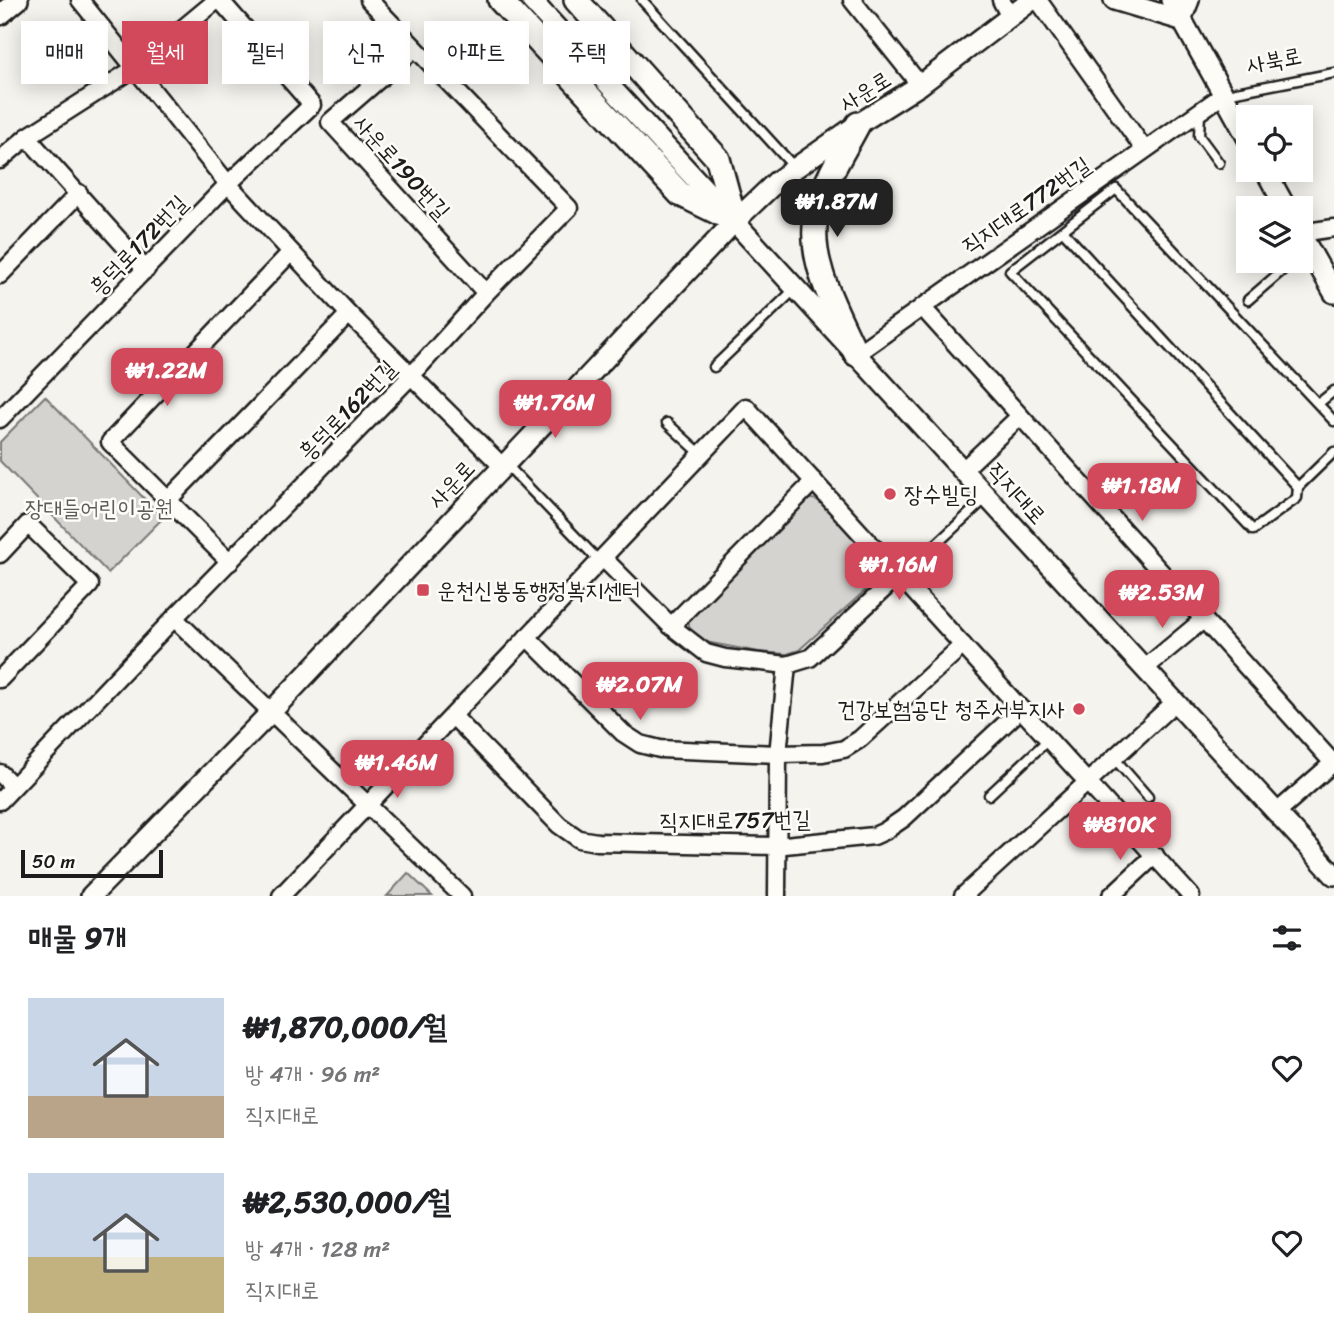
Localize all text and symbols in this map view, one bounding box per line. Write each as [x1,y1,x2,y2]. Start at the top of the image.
chip: 매매 [21,21,108,84]
chip: 월세 [122,21,208,84]
chip: 필터 [222,21,309,84]
chip: 신규 [323,21,410,84]
chip: 아파트 [424,21,529,84]
chip: 주택 [543,21,630,84]
street label: 사북로 [1243,35,1305,86]
street label: 사운로 [831,59,900,124]
street label: 사운로190번길 [343,105,461,230]
map controls [1236,105,1313,273]
button: locate [1236,105,1313,182]
street label: 직지대로772번길 [953,145,1100,265]
pin: ₩1.87M [780,180,894,239]
text: ₩1.87M [797,181,877,222]
street label: 흥덕로172번길 [79,185,198,306]
button: layers [1236,196,1313,273]
pin: ₩1.22M [110,348,224,408]
text: ₩1.22M [127,350,207,391]
street label: 흥덕로162번길 [288,350,407,471]
pin: ₩1.76M [498,380,612,440]
text: ₩1.76M [515,382,595,423]
street label: 사운로 [417,450,485,519]
street label: 직지대로 [977,452,1057,535]
pin: ₩1.18M [1085,463,1199,523]
text: ₩1.18M [1103,465,1181,506]
place label: 장수빌딩 [904,474,978,515]
marker: 장수빌딩 [882,486,898,502]
park label: 장대들어린이공원 [25,488,173,529]
pin: ₩1.16M [842,542,956,602]
text: ₩1.16M [861,544,937,585]
place label: 운천신봉동행정복지센터 [437,570,641,611]
pin: ₩2.53M [1105,570,1219,630]
text: ₩2.53M [1120,572,1204,613]
marker: 운천신봉동행정복지센터 [415,582,431,598]
pin: ₩2.07M [583,662,697,722]
text: ₩2.07M [598,664,682,705]
place label: 건강보험공단 청주서부지사 [837,689,1065,730]
marker: 건강보험공단 청주서부지사 [1071,701,1087,717]
pin: ₩1.46M [340,740,454,800]
text: ₩1.46M [357,742,437,783]
street label: 직지대로757번길 [659,799,811,842]
pin: ₩810K [1071,802,1169,862]
text: ₩810K [1085,804,1155,845]
text: 50 m [32,845,75,878]
scale bar [21,847,163,879]
text: 매물 9개 [28,911,127,965]
icon: filters [1268,919,1306,957]
text: ₩1,870,000/월 [245,1000,447,1054]
icon: home [84,1026,168,1110]
icon: heart [1268,1049,1306,1087]
text: 방 4개 · 96 m² [245,1054,380,1095]
text: 직지대로 [245,1095,319,1136]
text: ₩2,530,000/월 [245,1175,451,1229]
icon: home [84,1201,168,1285]
icon: heart [1268,1224,1306,1262]
text: 방 4개 · 128 m² [245,1229,390,1270]
text: 직지대로 [245,1270,319,1311]

